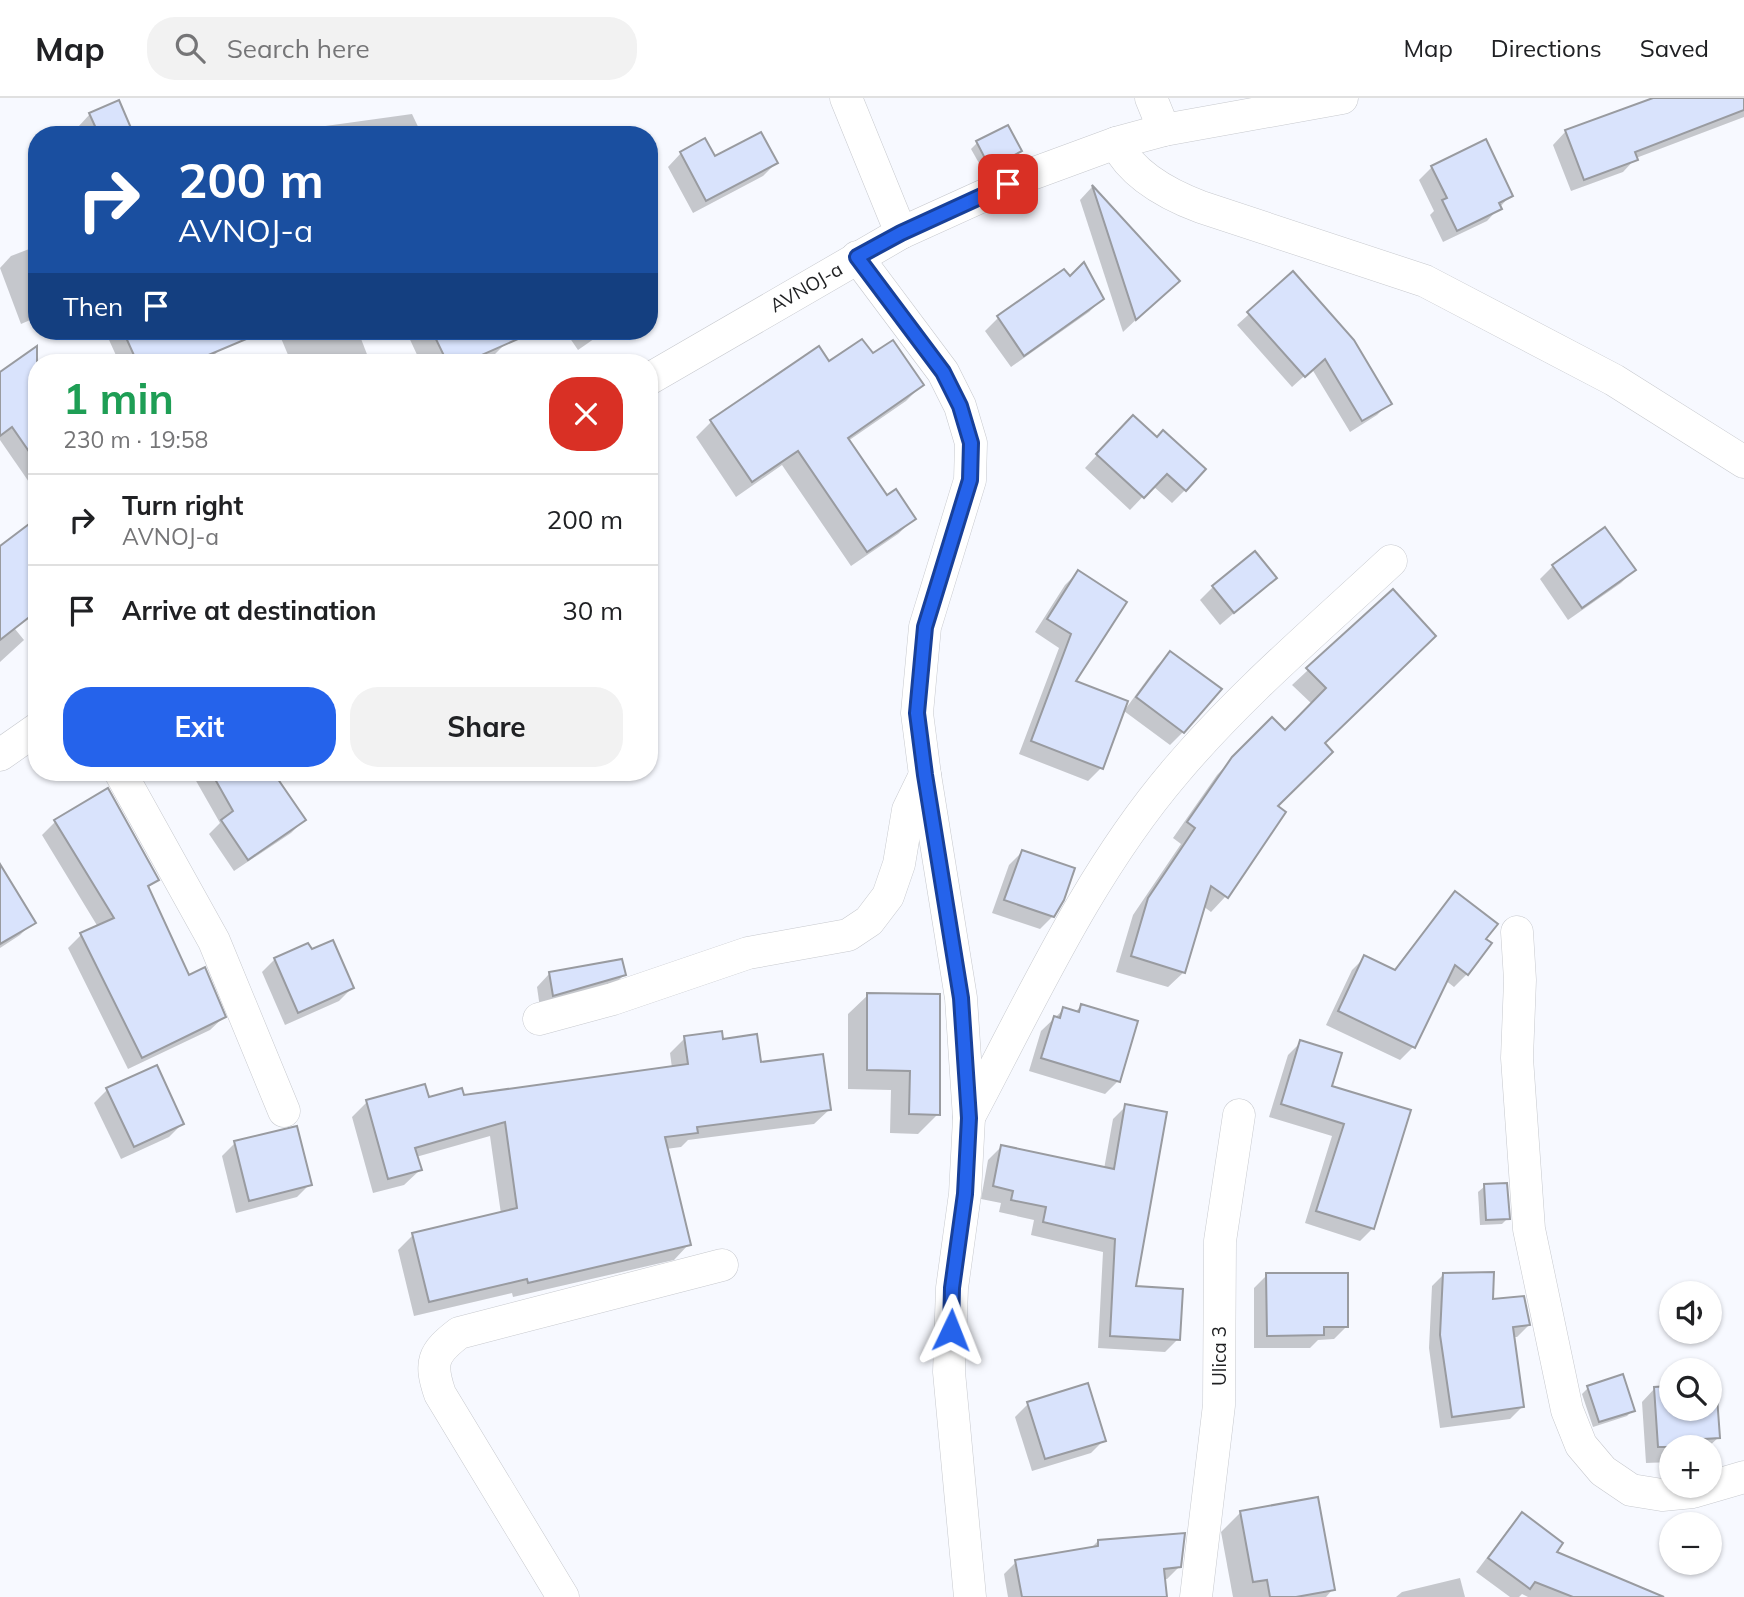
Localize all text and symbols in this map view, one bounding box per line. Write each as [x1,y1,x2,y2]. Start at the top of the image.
search box [147,17,637,80]
text: Map [35,28,105,69]
icon: search [171,29,209,67]
text: Search here [227,32,370,65]
text: Map [1403,33,1453,63]
text: Directions [1491,33,1602,63]
text: Saved [1640,33,1709,63]
text: 200 m [178,149,324,210]
icon: right [63,154,154,245]
pin [978,154,1038,214]
icon: arrive [989,165,1027,203]
text: AVNOJ-a [178,210,313,250]
street label: AVNOJ-a [765,257,847,317]
icon: arrive [137,287,175,325]
text: Then [63,290,123,323]
text: 1 min [63,372,174,425]
button: close [549,377,623,451]
text: 230 m · 19:58 [63,425,208,454]
text: Turn right [122,489,243,522]
icon: right [63,501,101,539]
text: 200 m [547,503,623,536]
text: AVNOJ-a [122,522,219,551]
icon: arrive [63,592,101,630]
text: Arrive at destination [122,594,377,627]
text: 30 m [562,594,623,627]
button: Exit [63,687,336,767]
button: Share [350,687,623,767]
map controls [1659,1281,1722,1575]
button: sound [1659,1281,1722,1344]
position arrow [914,1293,988,1367]
street label: Ulica 3 [1207,1326,1231,1386]
button: search [1659,1358,1722,1421]
button: + [1659,1435,1722,1498]
button: − [1659,1512,1722,1575]

